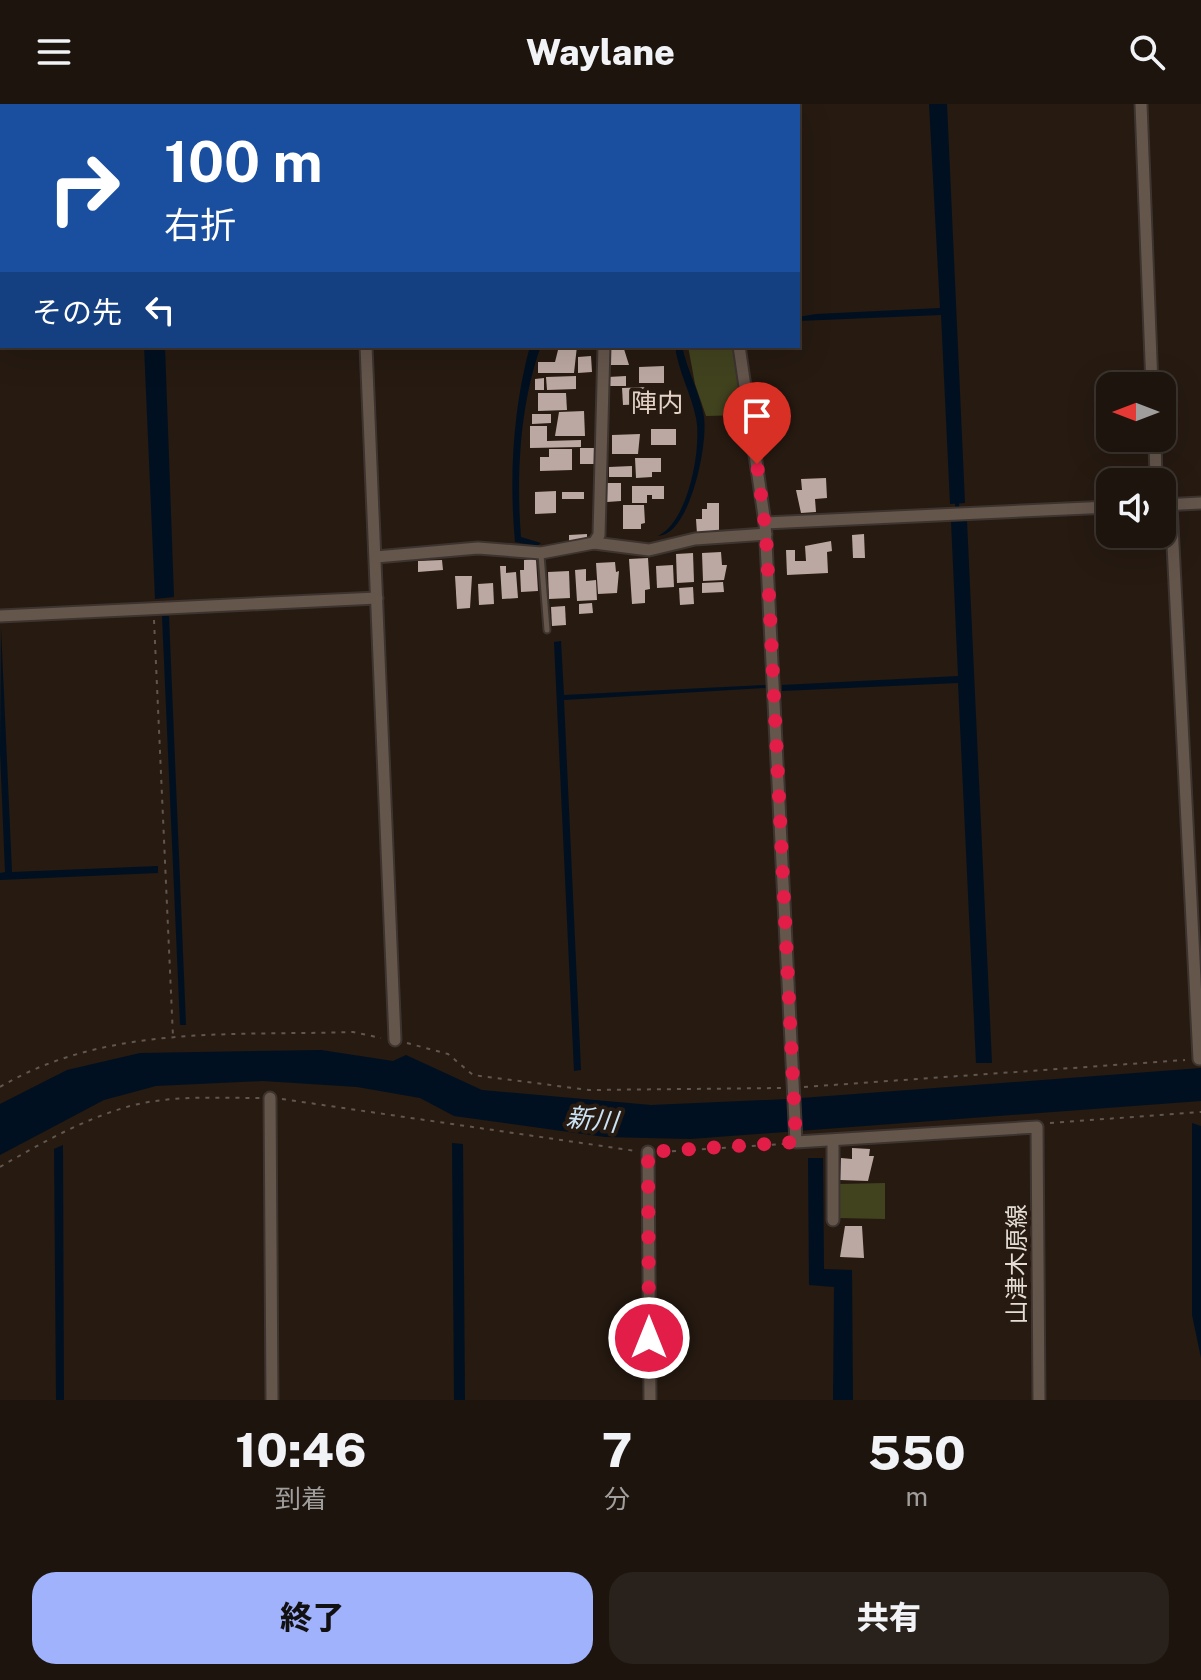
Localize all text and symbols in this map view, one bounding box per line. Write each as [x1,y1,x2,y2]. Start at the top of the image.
icon: menu [32,30,76,74]
icon: search [1125,30,1169,74]
text: Waylane [526,31,675,73]
text: 100 m [164,129,323,195]
icon: right [32,136,136,240]
text: 右折 [164,204,236,246]
icon: left [138,288,182,332]
text: その先 [32,294,122,330]
north arrow [1096,372,1176,452]
map controls [1096,372,1176,548]
pin [723,382,791,464]
district label: 陣内 [631,387,683,418]
icon: arrive [735,394,779,438]
button: sound [1096,468,1176,548]
water label: 新川 [565,1101,622,1137]
street label: 山津木原線 [1002,1204,1030,1324]
position arrow [607,1296,691,1380]
text: 10:46 [235,1421,366,1478]
text: 7 [602,1421,632,1478]
text: 550 [868,1424,966,1481]
text: m [905,1481,928,1512]
text: 到着 [275,1483,327,1514]
text: 分 [604,1483,630,1514]
button: 終了 [32,1572,593,1664]
button: 共有 [609,1572,1169,1664]

